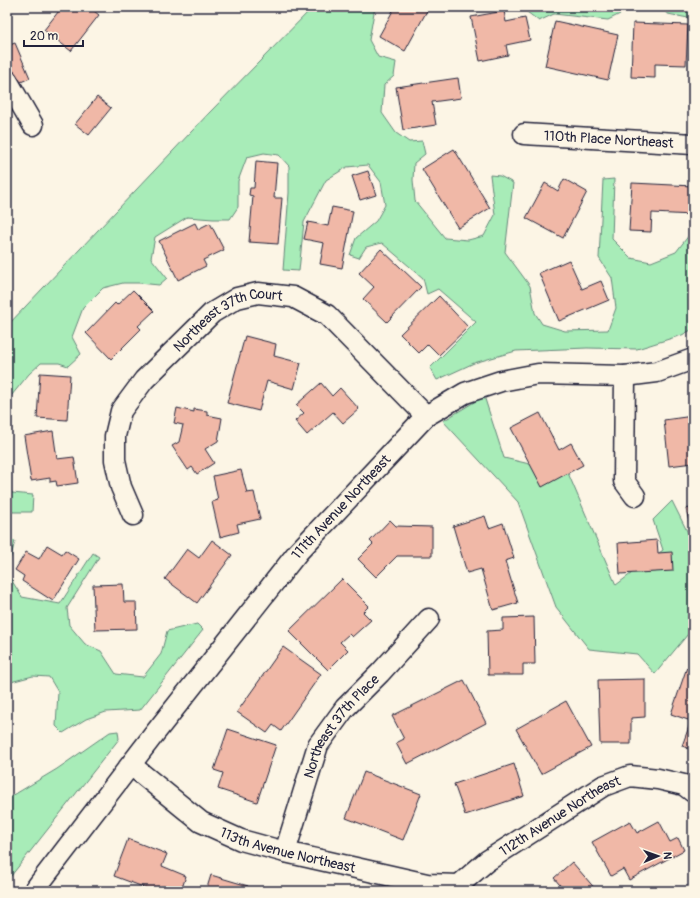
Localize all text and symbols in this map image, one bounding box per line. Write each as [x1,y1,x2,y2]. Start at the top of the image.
scale bar [24,22,83,48]
text: 20 m [30,29,59,44]
street label: 110th Place Northeast [543,127,675,152]
street label: Northeast 37th Court [170,285,284,355]
street label: 111th Avenue Northeast [288,451,395,563]
street label: Northeast 37th Place [300,671,383,780]
street label: 112th Avenue Northeast [496,772,623,860]
street label: 113th Avenue Northeast [217,824,357,877]
north arrow [638,836,678,876]
text: N [661,852,674,860]

